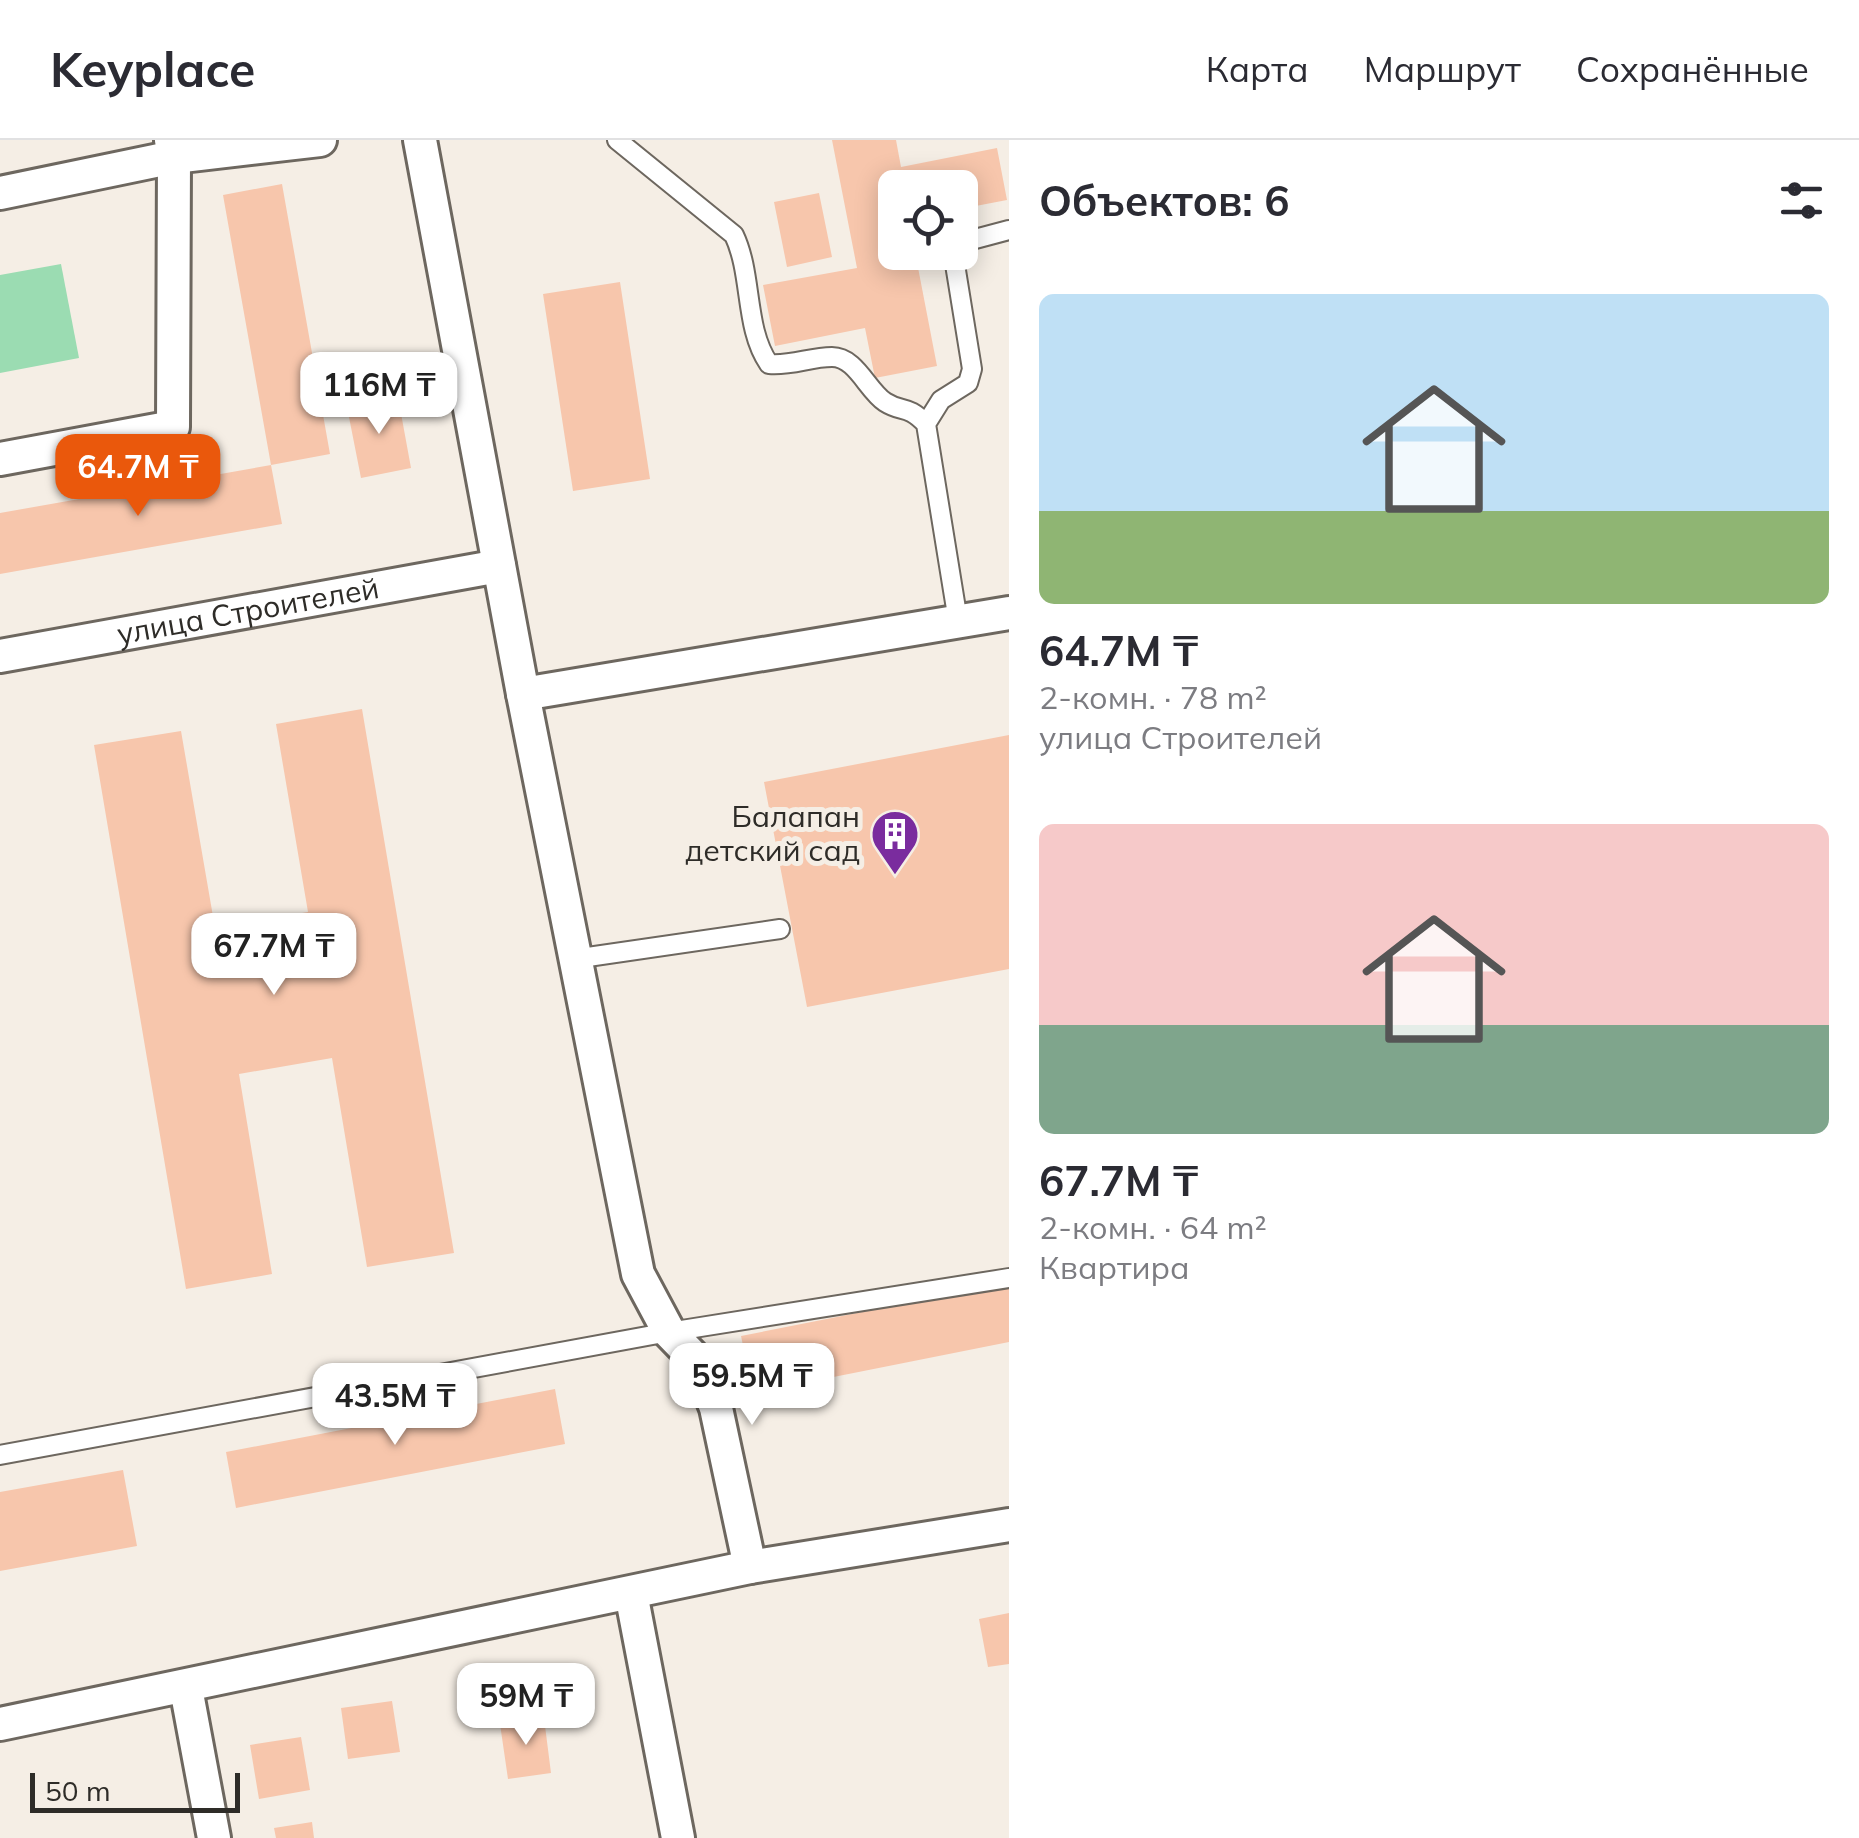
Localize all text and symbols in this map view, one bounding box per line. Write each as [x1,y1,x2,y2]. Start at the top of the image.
text: Keyplace [50,39,255,99]
text: Карта [1206,47,1309,91]
text: Маршрут [1364,47,1521,91]
text: Сохранённые [1576,47,1809,91]
map controls [878,170,978,270]
button: locate [878,170,978,270]
icon: filters [1774,173,1829,228]
text: Объектов: 6 [1039,174,1289,227]
pin: 116M ₸ [298,352,460,437]
icon: home [1344,359,1524,539]
text: 116M ₸ [322,364,436,404]
pin: 64.7M ₸ [46,434,230,519]
text: 64.7M ₸ [77,446,199,486]
street label: улица Строителей [114,568,382,653]
text: 64.7M ₸ [1039,624,1198,677]
text: 2-комн. · 78 m² [1039,677,1267,717]
text: улица Строителей [1039,717,1322,757]
place label: Балапан детский сад [685,797,860,869]
building icon: Балапан детский сад [869,808,921,876]
icon: home [1344,889,1524,1069]
pin: 67.7M ₸ [182,913,366,998]
text: 67.7M ₸ [213,925,335,965]
text: 67.7M ₸ [1039,1154,1198,1207]
text: 2-комн. · 64 m² [1039,1207,1267,1247]
text: Квартира [1039,1247,1190,1287]
pin: 59.5M ₸ [660,1343,844,1428]
text: 59.5M ₸ [691,1355,813,1395]
pin: 43.5M ₸ [303,1363,487,1448]
text: 43.5M ₸ [334,1375,456,1415]
pin: 59M ₸ [456,1663,596,1748]
text: 59M ₸ [479,1675,573,1715]
scale bar [30,1768,240,1812]
text: 50 m [45,1773,111,1808]

